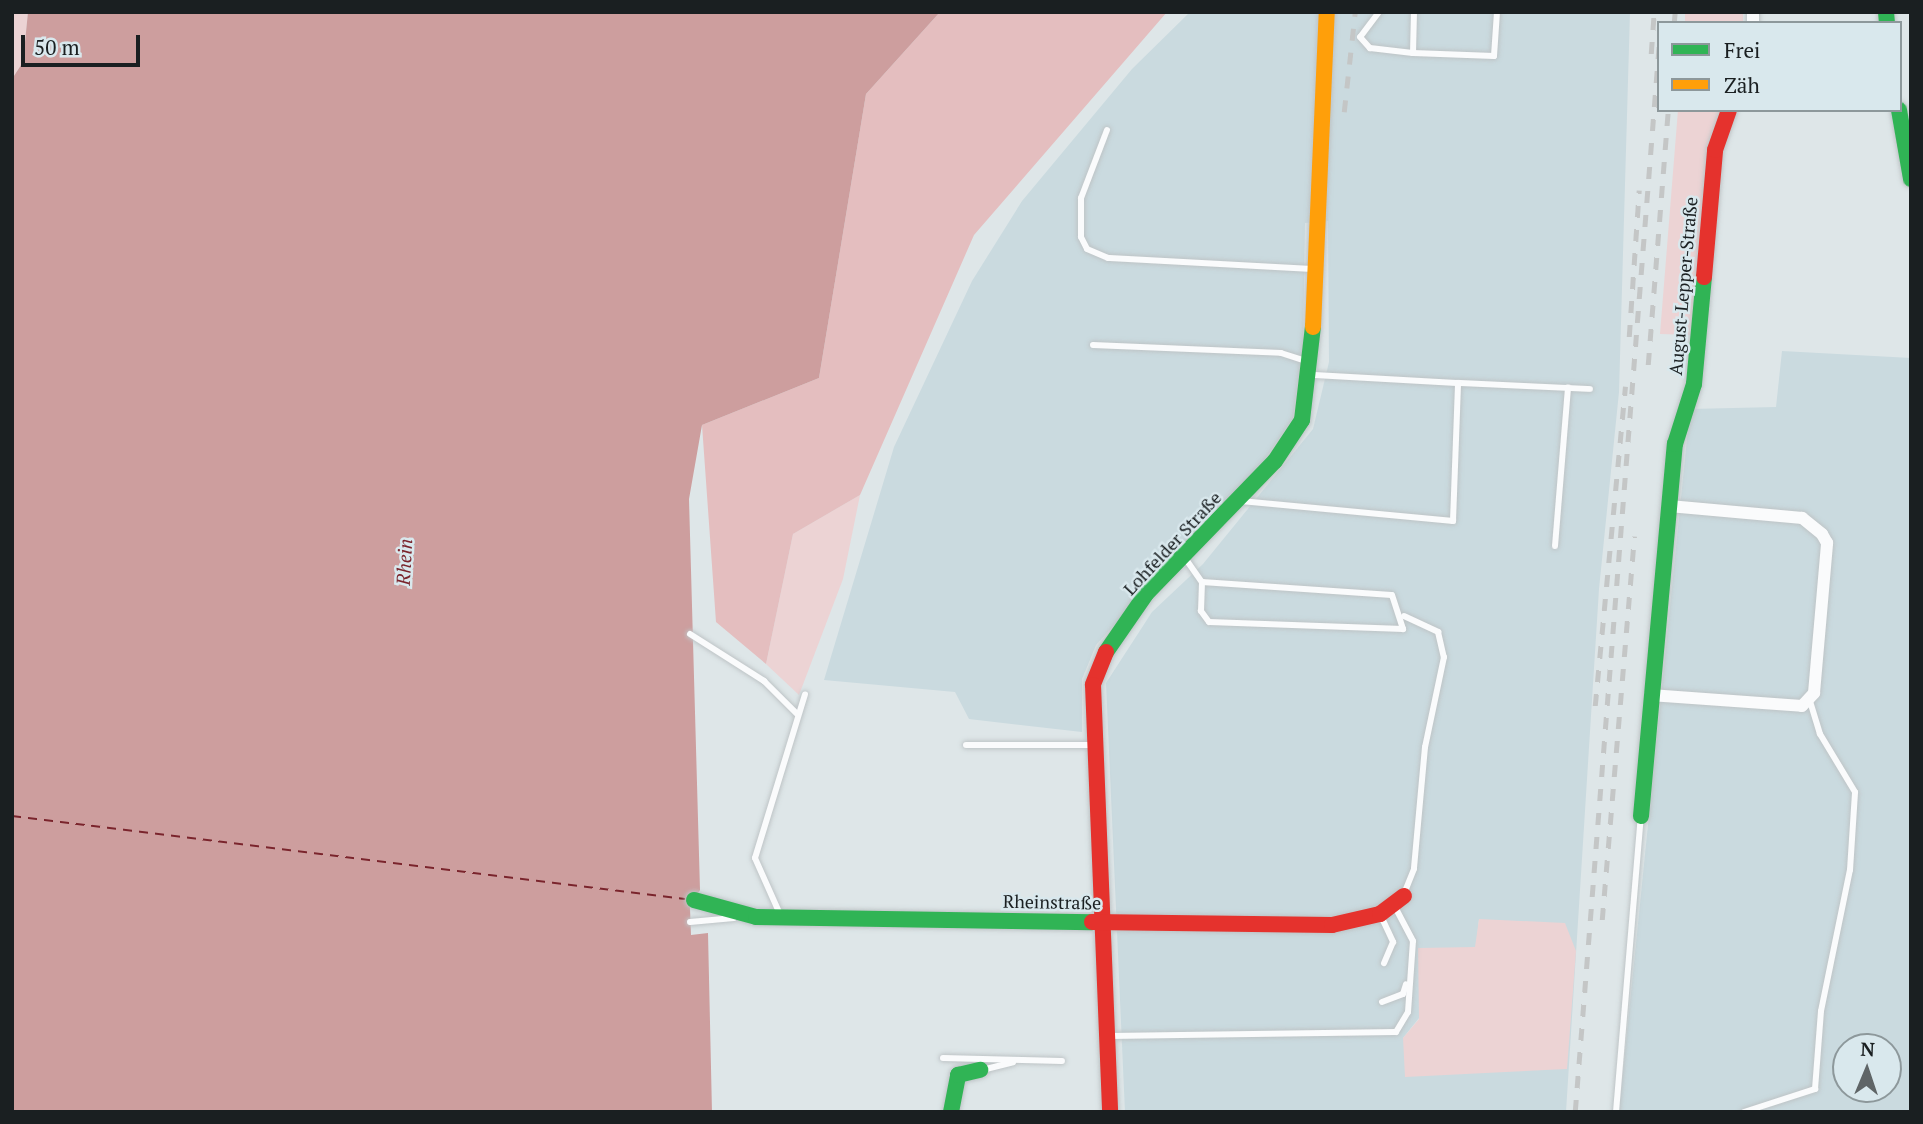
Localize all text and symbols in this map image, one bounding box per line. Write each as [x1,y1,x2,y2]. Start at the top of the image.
scale bar [24,21,144,65]
legend [1657,21,1902,112]
text: 50 m [34,33,80,61]
text: Frei [1724,36,1760,64]
text: Zäh [1724,71,1760,99]
street label: August-Lepper-Straße [1664,196,1702,376]
street label: Lohfelder Straße [1118,487,1226,599]
water label: Rhein [391,538,417,586]
street label: Rheinstraße [1003,890,1101,914]
north arrow [1832,1033,1902,1103]
text: N [1860,1036,1875,1061]

